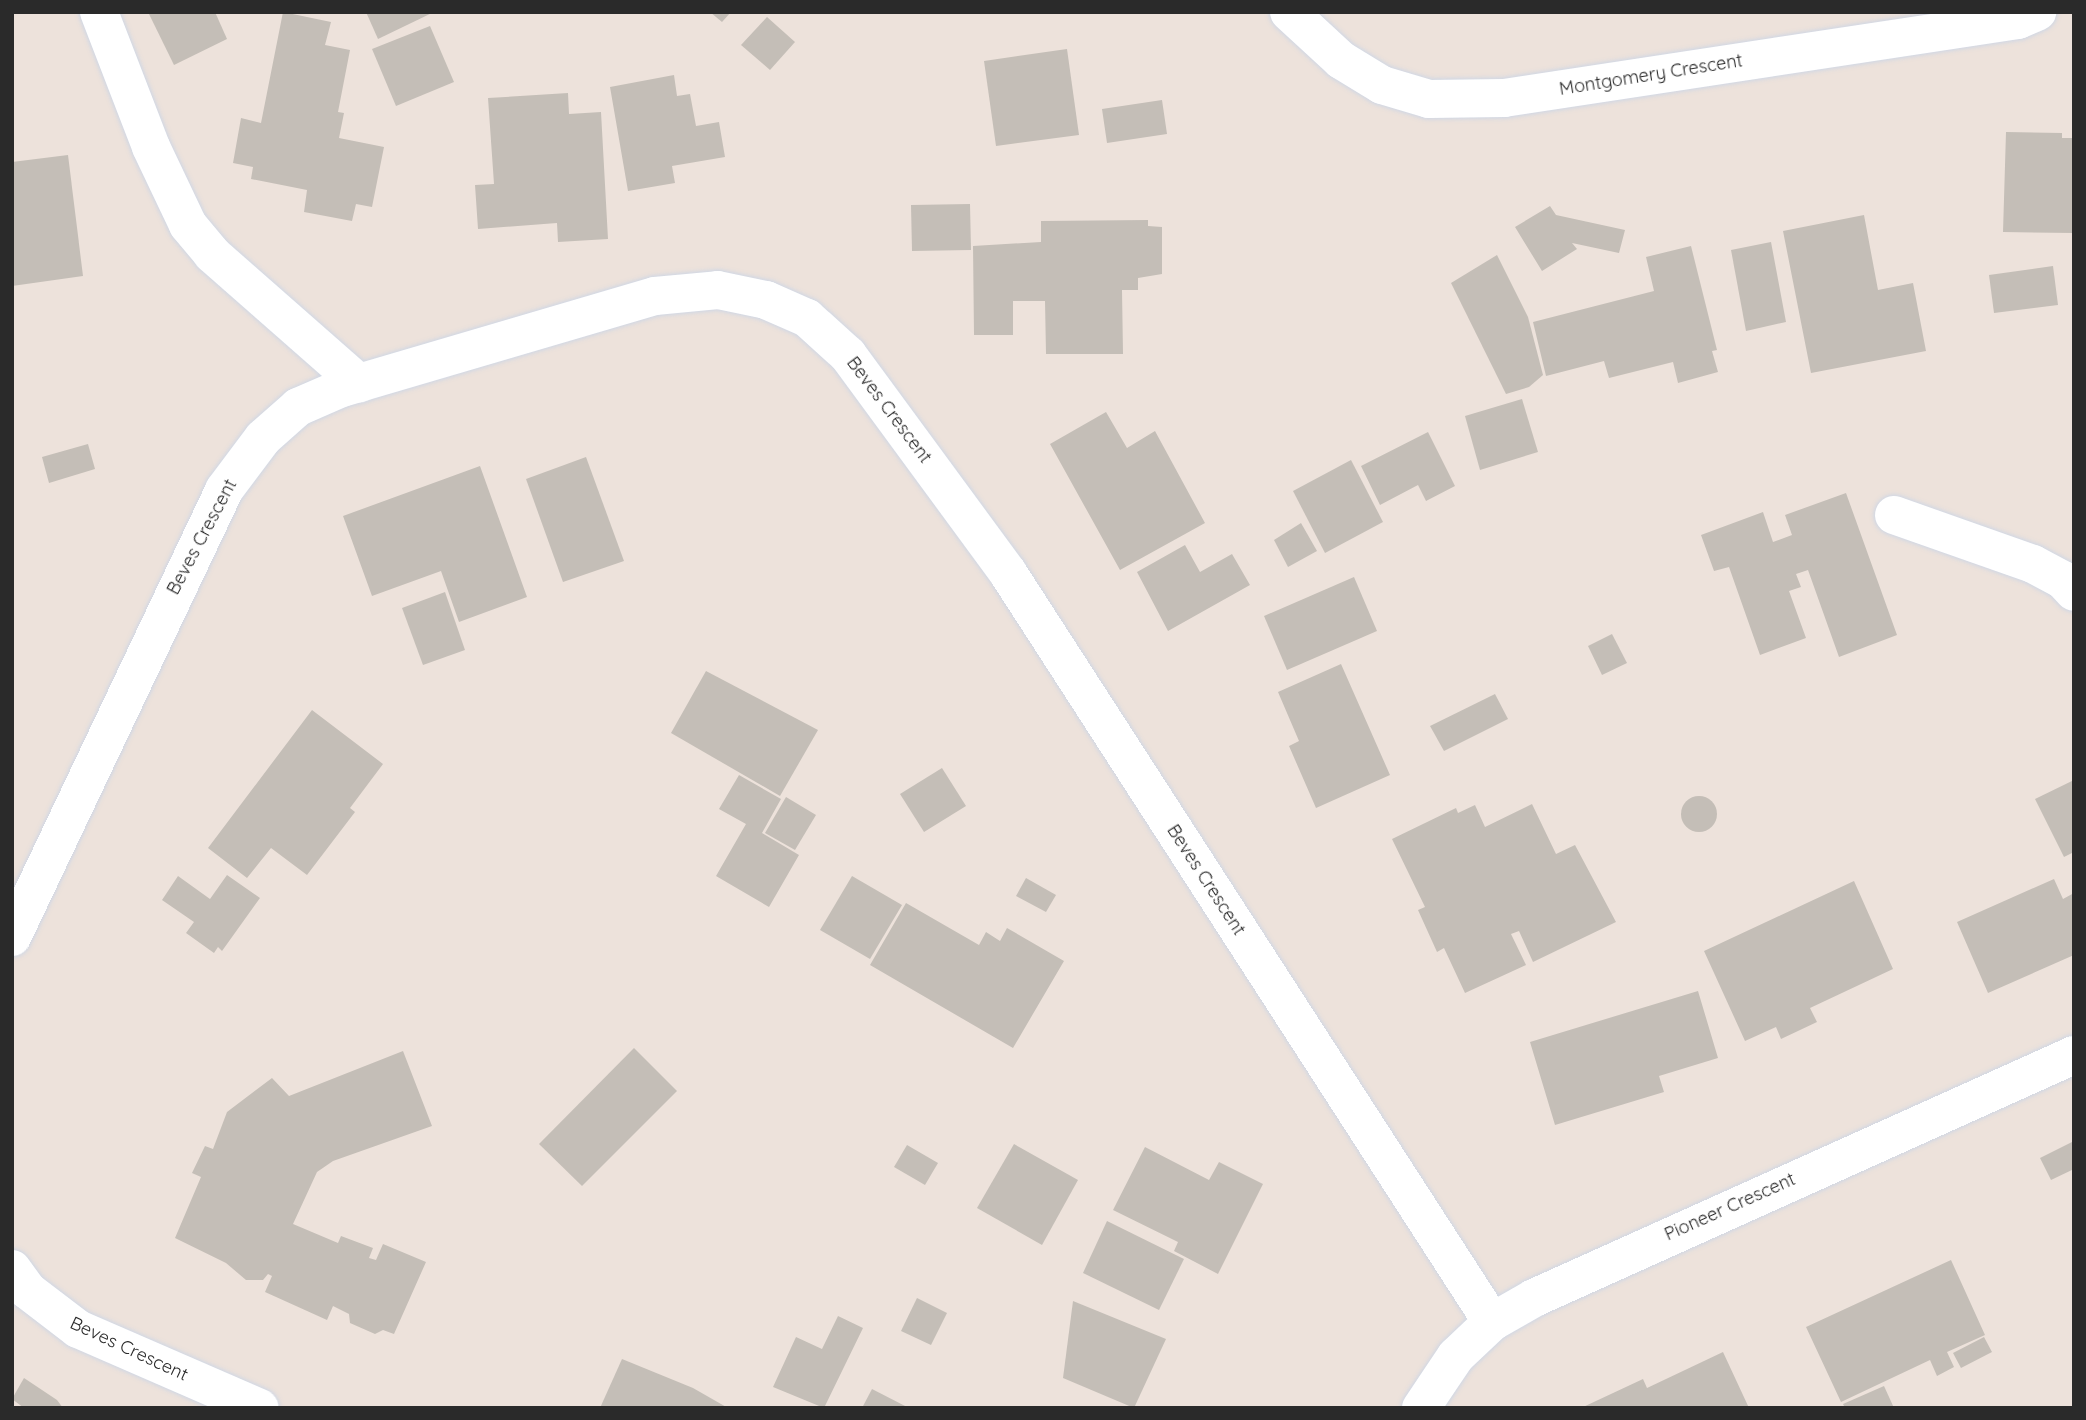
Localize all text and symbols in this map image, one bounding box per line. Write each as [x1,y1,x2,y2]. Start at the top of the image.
street label: Montgomery Crescent [1558,50,1744,100]
street label: Beves Crescent [842,353,936,467]
street label: Beves Crescent [163,476,241,598]
street label: Beves Crescent [1162,821,1250,939]
street label: Pioneer Crescent [1661,1168,1799,1246]
street label: Beves Crescent [67,1312,191,1386]

